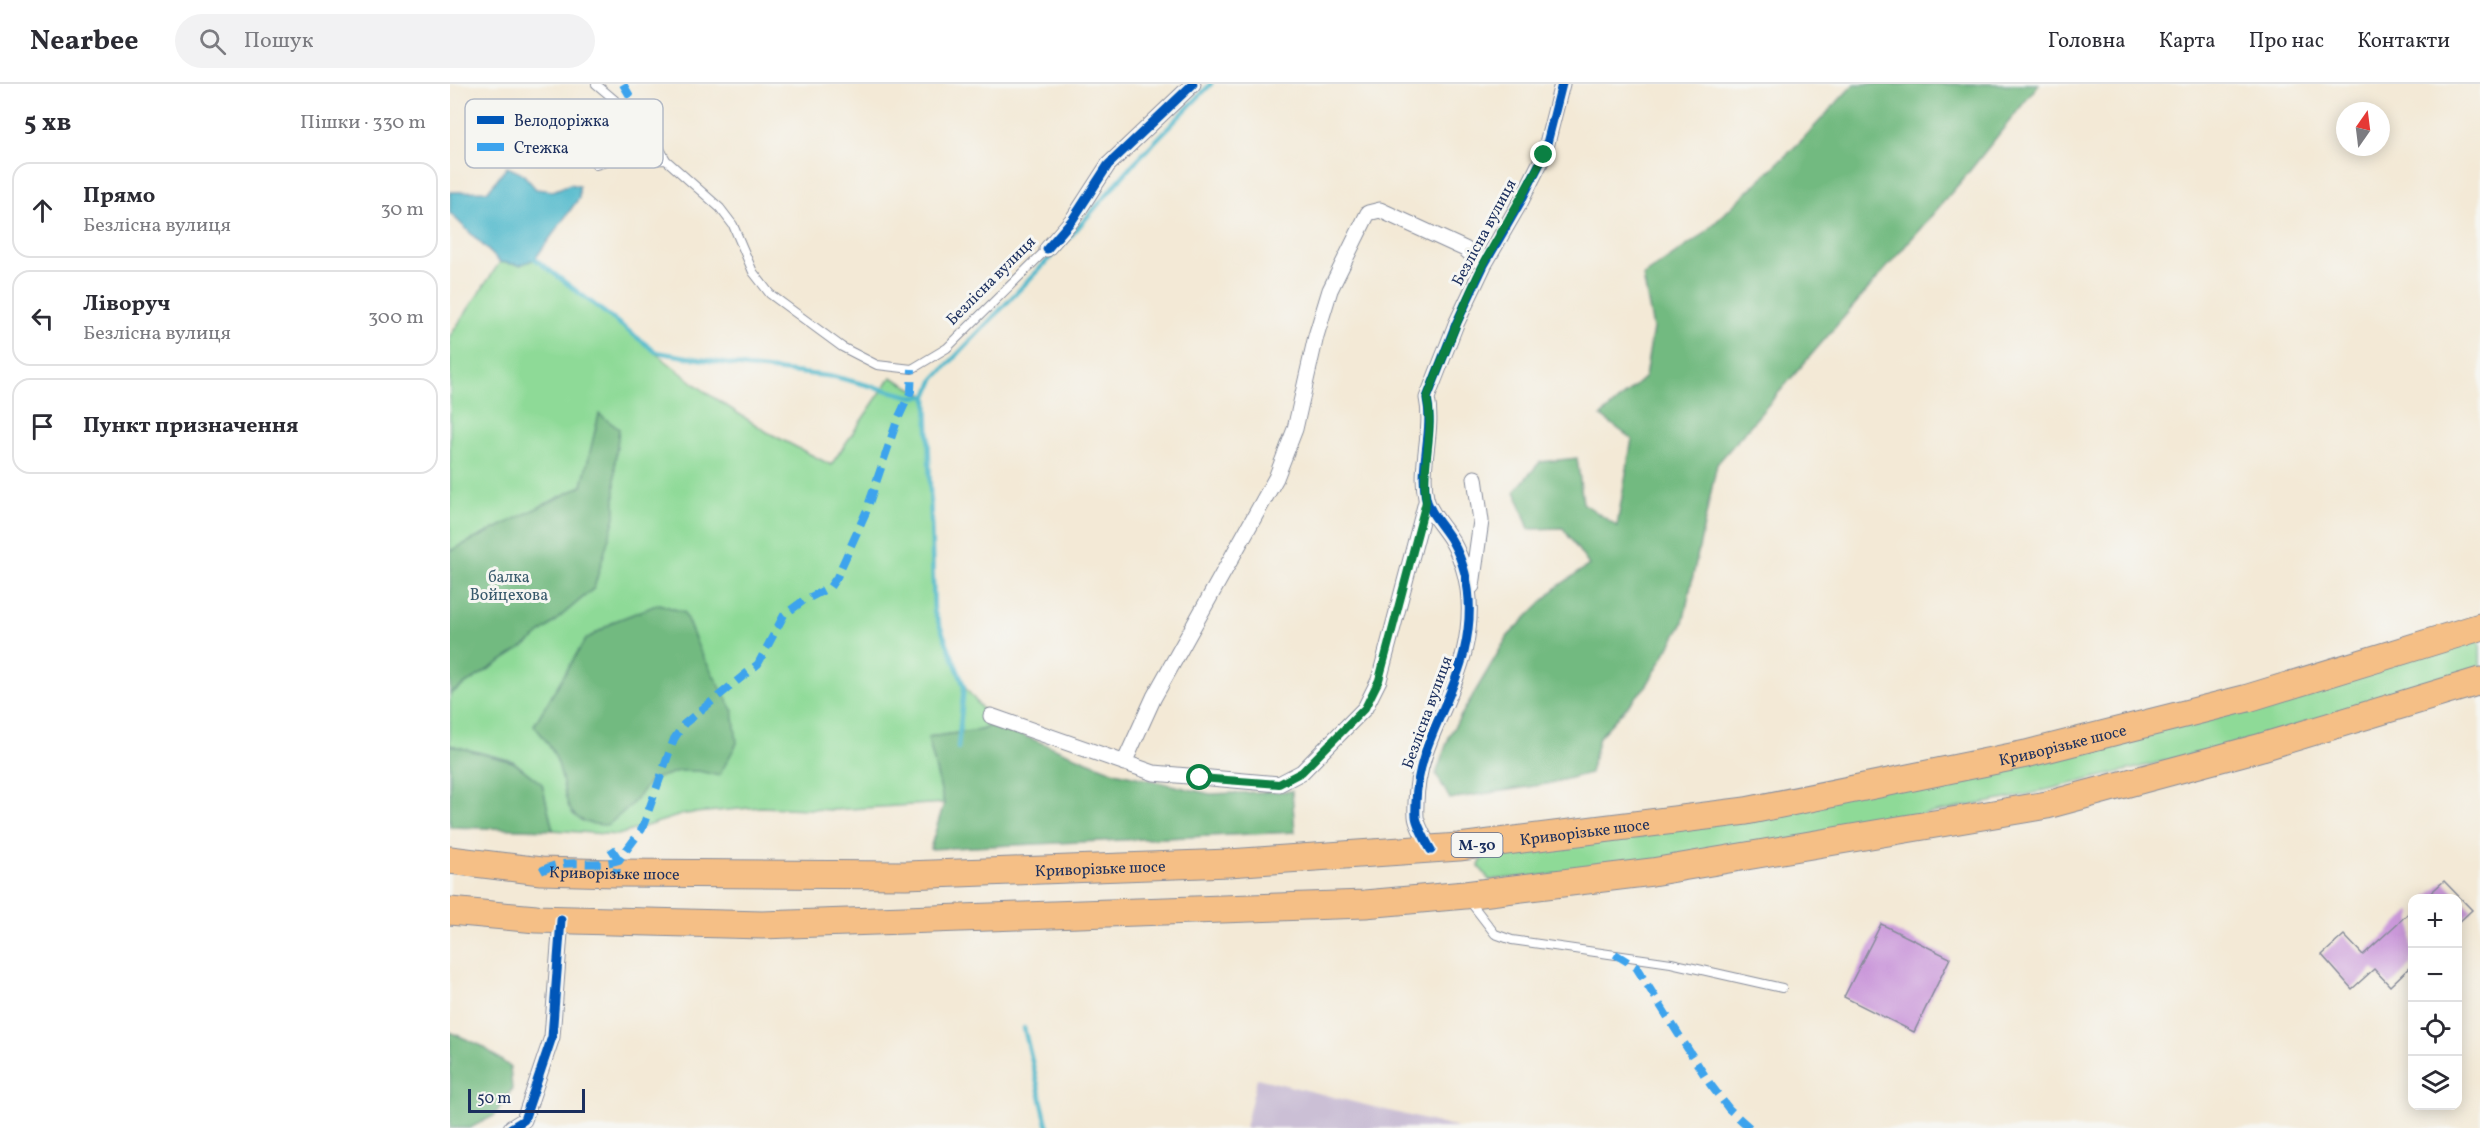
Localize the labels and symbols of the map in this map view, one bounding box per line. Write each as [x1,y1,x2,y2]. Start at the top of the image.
legend [465,99,663,168]
north arrow [2336,102,2390,156]
text: Велодоріжка [514,111,610,133]
text: Стежка [514,138,569,160]
route end [1530,141,1556,167]
street label: Безлісна вулиця [1447,176,1522,290]
street label: Безлісна вулиця [942,232,1041,331]
park label: балка Войцехова [470,567,548,607]
street label: Безлісна вулиця [1397,653,1458,772]
street label: Криворізьке шосе [1997,720,2129,772]
route start [1186,764,1212,790]
street label: Криворізьке шосе [1519,814,1651,852]
road number: М-30 [1452,833,1502,857]
street label: Криворізьке шосе [1034,856,1166,883]
street label: Криворізьке шосе [549,862,680,886]
scale bar [468,1086,585,1114]

